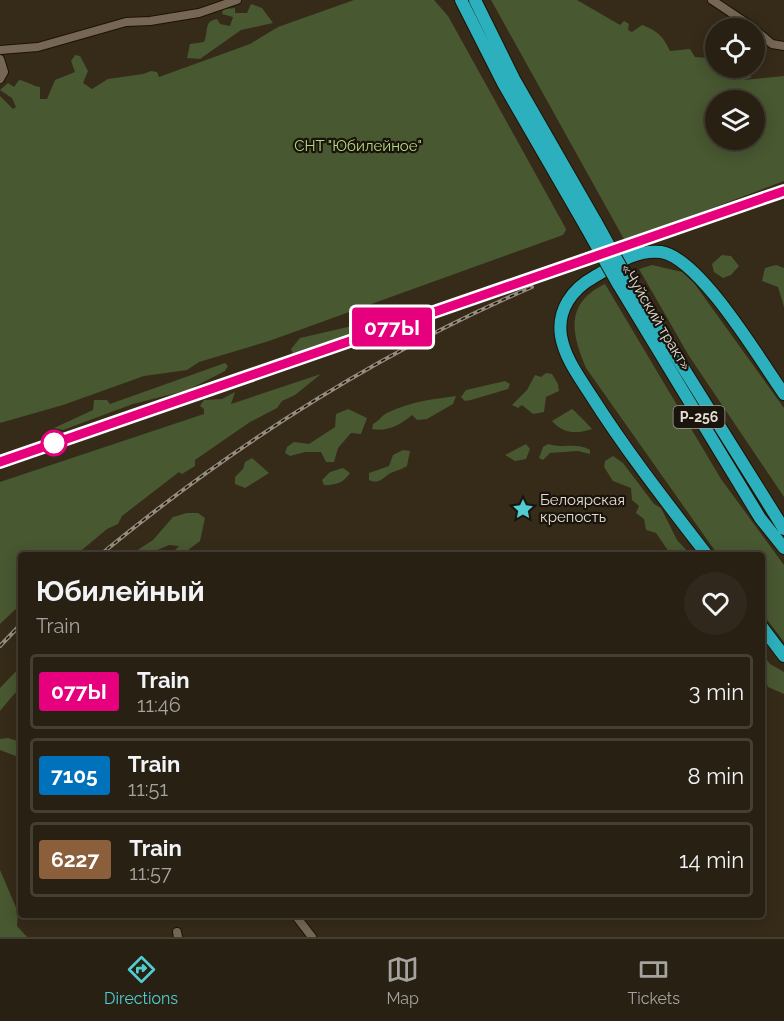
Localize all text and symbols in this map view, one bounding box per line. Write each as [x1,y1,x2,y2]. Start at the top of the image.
map controls [705,18,765,150]
button: locate [705,18,765,78]
button: layers [705,90,765,150]
park label: СНТ "Юбилейное" [294,137,422,155]
street label: «Чуйский тракт» [617,261,695,373]
line badge: 077Ы [350,308,434,346]
text: 077Ы [364,315,420,340]
road number: Р-256 [674,406,724,428]
unlabelled marker [41,430,67,456]
place label: Белоярская крепость [540,491,625,526]
place icon: Белоярская крепость [511,497,535,521]
button: heart [684,572,747,635]
text: Юбилейный [36,575,205,608]
text: Train [36,614,80,638]
text: Train [137,667,189,693]
text: 077Ы [51,679,107,704]
text: 3 min [689,679,744,705]
text: 11:46 [137,693,181,717]
text: Train [128,751,180,777]
text: 7105 [51,763,98,788]
text: 8 min [688,763,744,789]
text: 11:51 [128,777,168,801]
text: Train [129,835,182,861]
text: 6227 [51,847,99,872]
text: 14 min [679,847,744,873]
text: 11:57 [129,861,172,885]
tab: Directions [104,953,178,1008]
tab: Map [386,953,419,1008]
tab: Tickets [627,953,680,1008]

